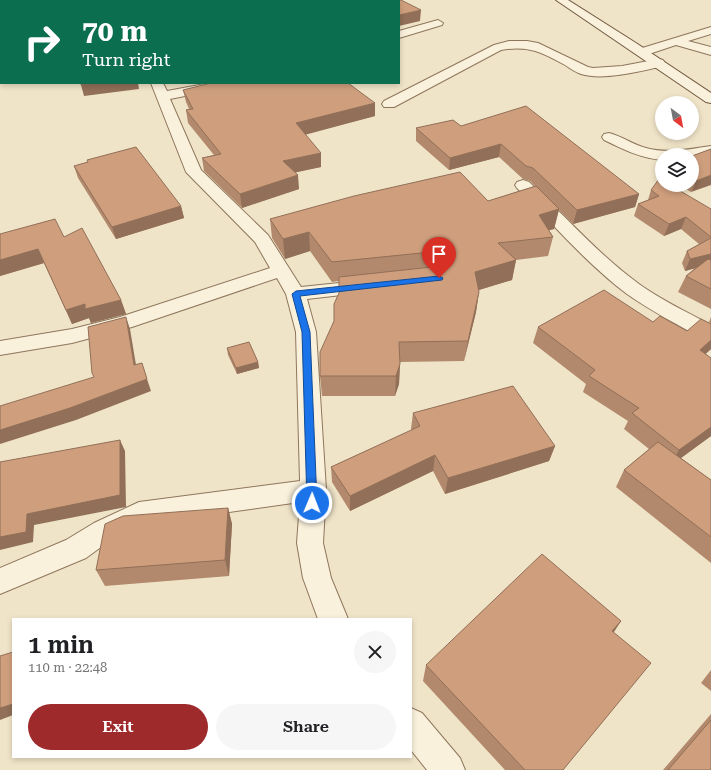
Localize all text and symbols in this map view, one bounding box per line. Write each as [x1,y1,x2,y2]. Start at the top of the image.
text: 70 m [82,15,147,48]
icon: right [16,16,68,68]
text: Turn right [82,49,170,70]
north arrow [655,96,699,140]
map controls [655,96,699,192]
button: layers [655,148,699,192]
pin [422,237,456,278]
icon: arrive [428,243,450,265]
position arrow [291,482,333,524]
text: 1 min [28,631,94,659]
button: close [354,631,396,673]
text: 110 m · 22:48 [28,660,107,675]
button: Exit [28,704,208,750]
button: Share [216,704,396,750]

